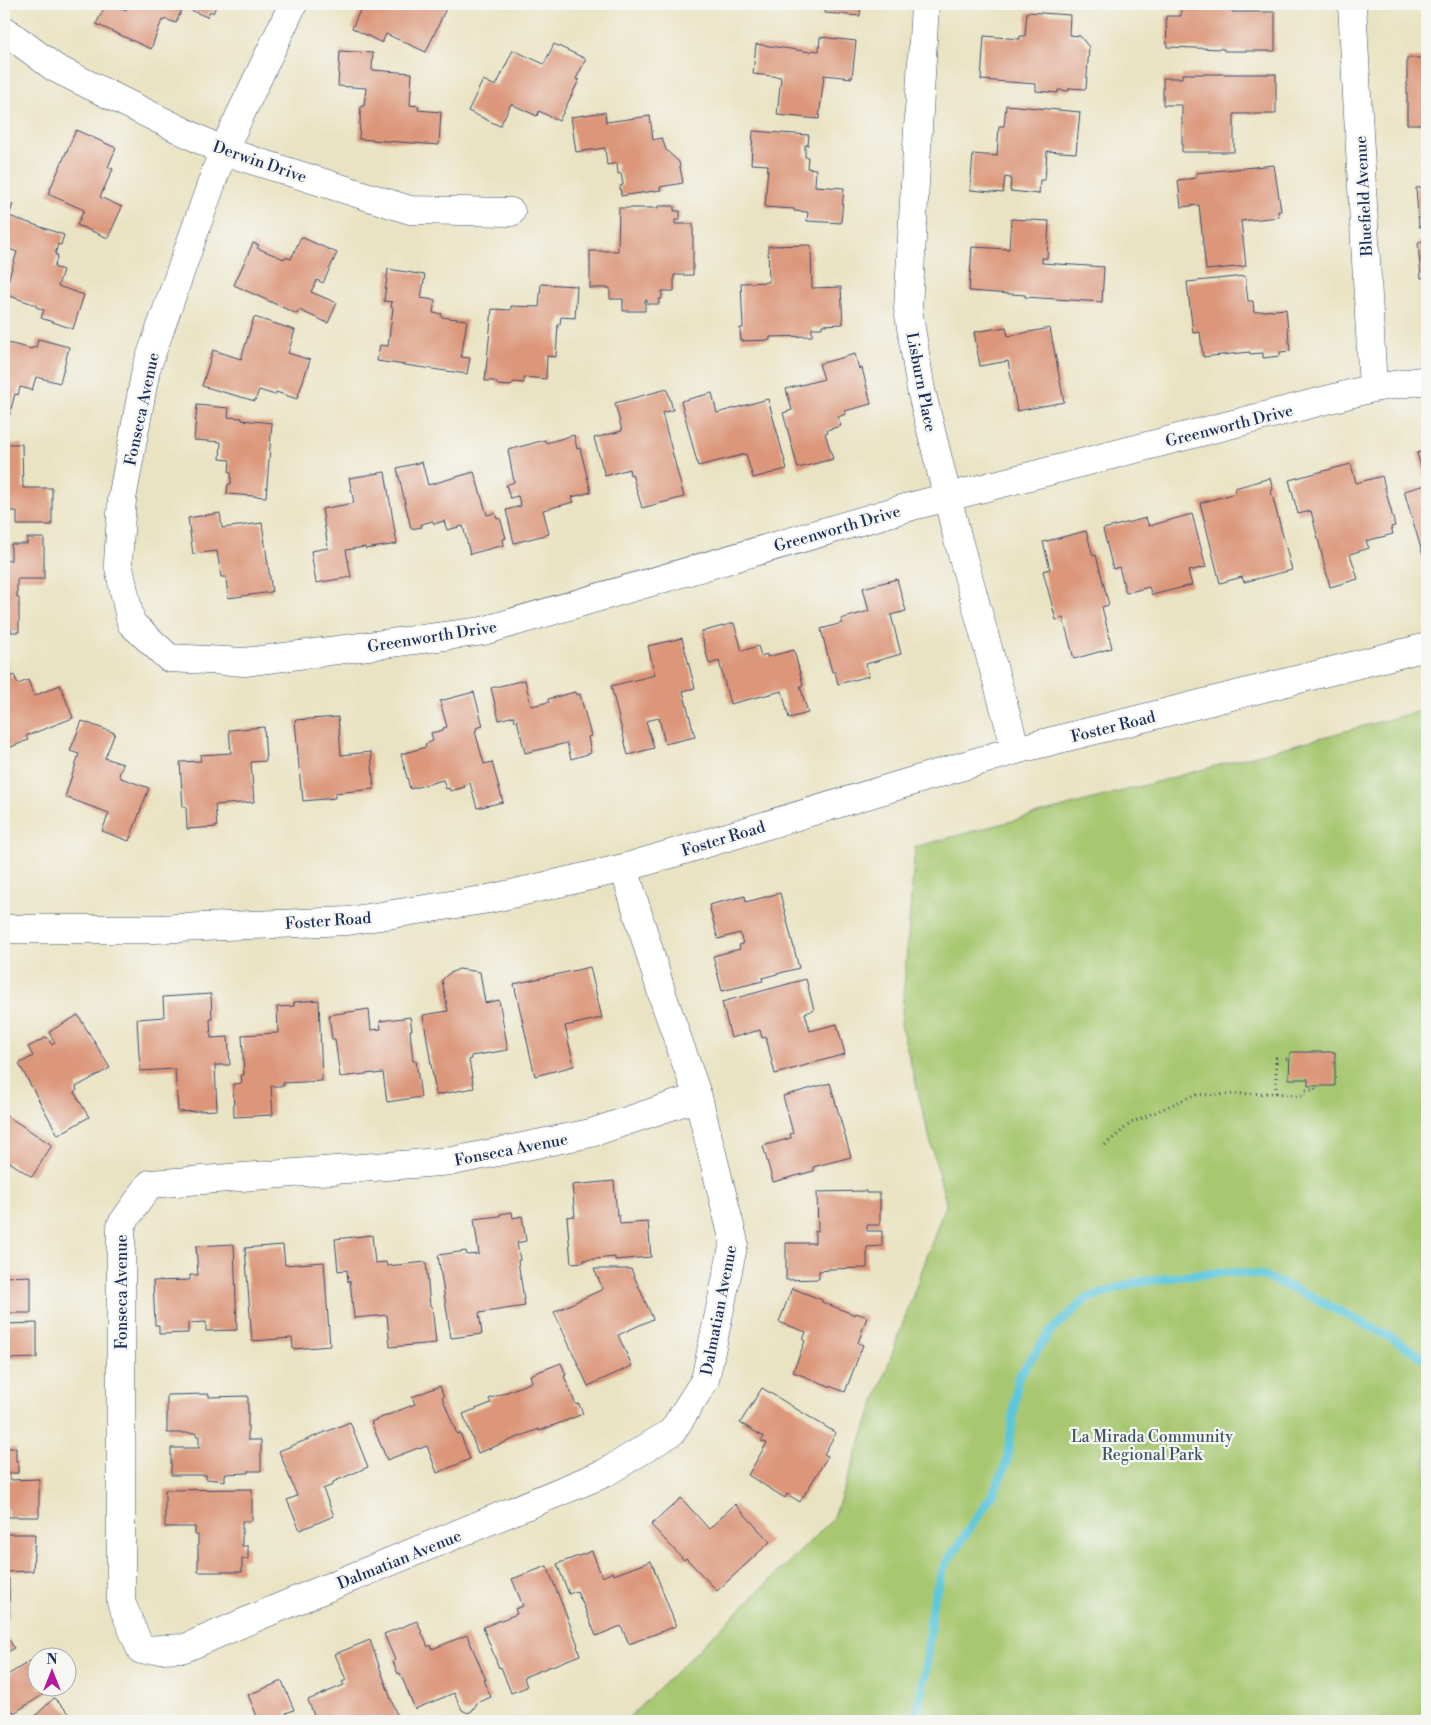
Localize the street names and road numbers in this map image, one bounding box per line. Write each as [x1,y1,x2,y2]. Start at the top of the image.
street label: Bluefield Avenue [1351,135,1377,258]
street label: Derwin Drive [210,137,309,187]
street label: Lisburn Place [902,331,940,434]
street label: Fonseca Avenue [120,351,164,468]
street label: Greenworth Drive [1163,400,1295,452]
street label: Greenworth Drive [772,501,903,557]
street label: Greenworth Drive [366,617,498,657]
street label: Foster Road [1069,707,1158,747]
street label: Foster Road [679,817,768,861]
street label: Foster Road [284,908,372,934]
street label: Fonseca Avenue [453,1129,570,1171]
street label: Fonseca Avenue [112,1234,132,1350]
street label: Dalmatian Avenue [697,1244,741,1377]
street label: Dalmatian Avenue [334,1526,464,1594]

